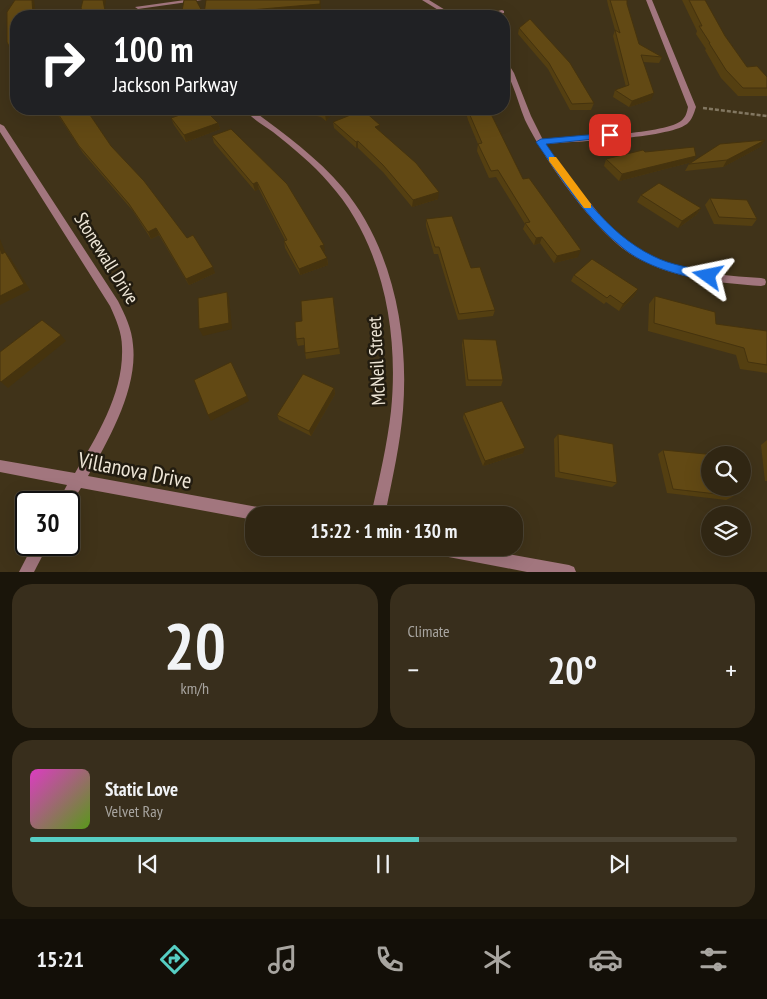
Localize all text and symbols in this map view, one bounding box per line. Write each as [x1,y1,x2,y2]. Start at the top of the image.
text: 100 m [113,26,194,72]
icon: right [30,30,95,95]
text: Jackson Parkway [113,70,237,98]
pin [589,114,631,156]
icon: arrive [596,121,624,149]
street label: Stonewall Drive [69,208,145,308]
position arrow [681,249,733,301]
street label: McNeil Street [362,315,390,406]
street label: Villanova Drive [75,445,194,495]
map controls [701,446,751,556]
button: search [701,446,751,496]
speed limit sign: 30 [15,491,80,556]
button: layers [701,506,751,556]
text: 15:22 · 1 min · 130 m [311,519,457,543]
text: 20 [164,603,226,687]
text: Climate [408,621,450,641]
text: 20° [547,645,597,694]
text: − [408,651,419,688]
text: + [725,651,737,688]
text: km/h [181,678,209,698]
text: Static Love [105,777,178,801]
text: Velvet Ray [105,801,163,821]
icon: previous [134,850,162,878]
icon: pause [369,850,397,878]
icon: next [605,850,633,878]
icon: directions [157,942,192,977]
icon: music [265,942,300,977]
icon: phone [372,942,407,977]
icon: climate [480,942,515,977]
icon: car [588,942,623,977]
icon: filters [696,942,731,977]
text: 15:21 [36,945,84,973]

